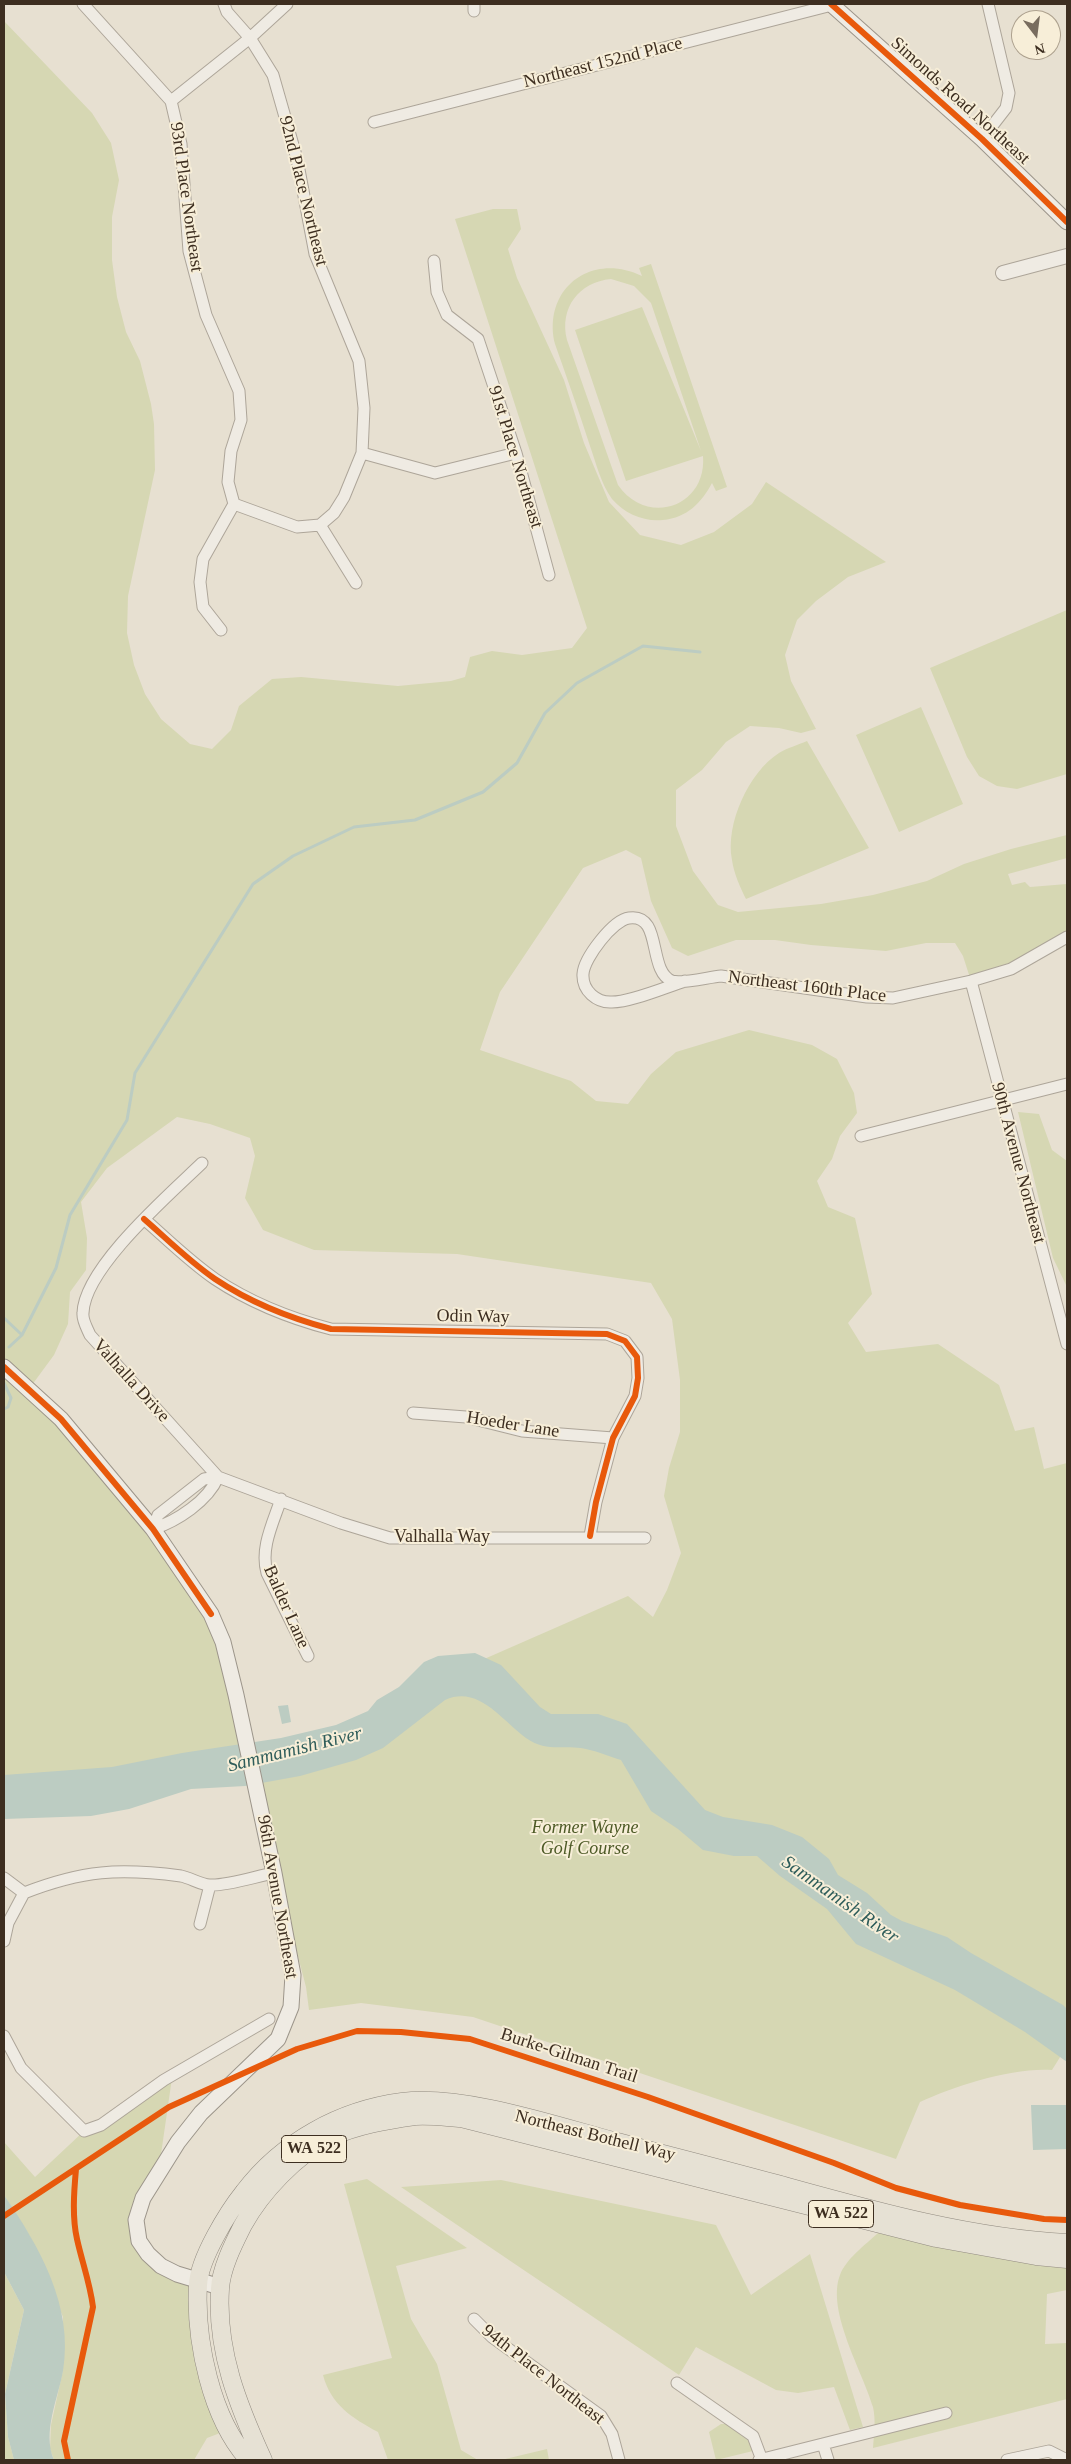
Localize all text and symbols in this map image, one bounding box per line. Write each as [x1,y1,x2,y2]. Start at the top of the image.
north arrow [1011,10,1061,60]
street label: Northeast 152nd Place [521,33,685,93]
street label: Simonds Road Northeast [886,33,1034,169]
text: N [1033,40,1047,58]
street label: 92nd Place Northeast [274,114,332,268]
street label: 93rd Place Northeast [165,121,207,273]
street label: 91st Place Northeast [483,383,547,531]
street label: Northeast 160th Place [727,967,887,1007]
street label: 90th Avenue Northeast [986,1080,1050,1246]
street label: Odin Way [436,1306,510,1328]
street label: Valhalla Drive [88,1335,174,1427]
street label: Hoeder Lane [465,1407,561,1443]
street label: Valhalla Way [394,1526,490,1548]
street label: Balder Lane [258,1562,314,1652]
water label: Sammamish River [225,1722,365,1778]
street label: 96th Avenue Northeast [252,1814,302,1980]
park label: Former Wayne Golf Course [532,1817,638,1860]
water label: Sammamish River [777,1851,903,1949]
street label: Burke-Gilman Trail [498,2024,640,2088]
street label: Northeast Bothell Way [513,2106,677,2166]
road number: WA 522 [282,2136,346,2162]
road number: WA 522 [808,2200,874,2228]
street label: 94th Place Northeast [477,2320,609,2430]

